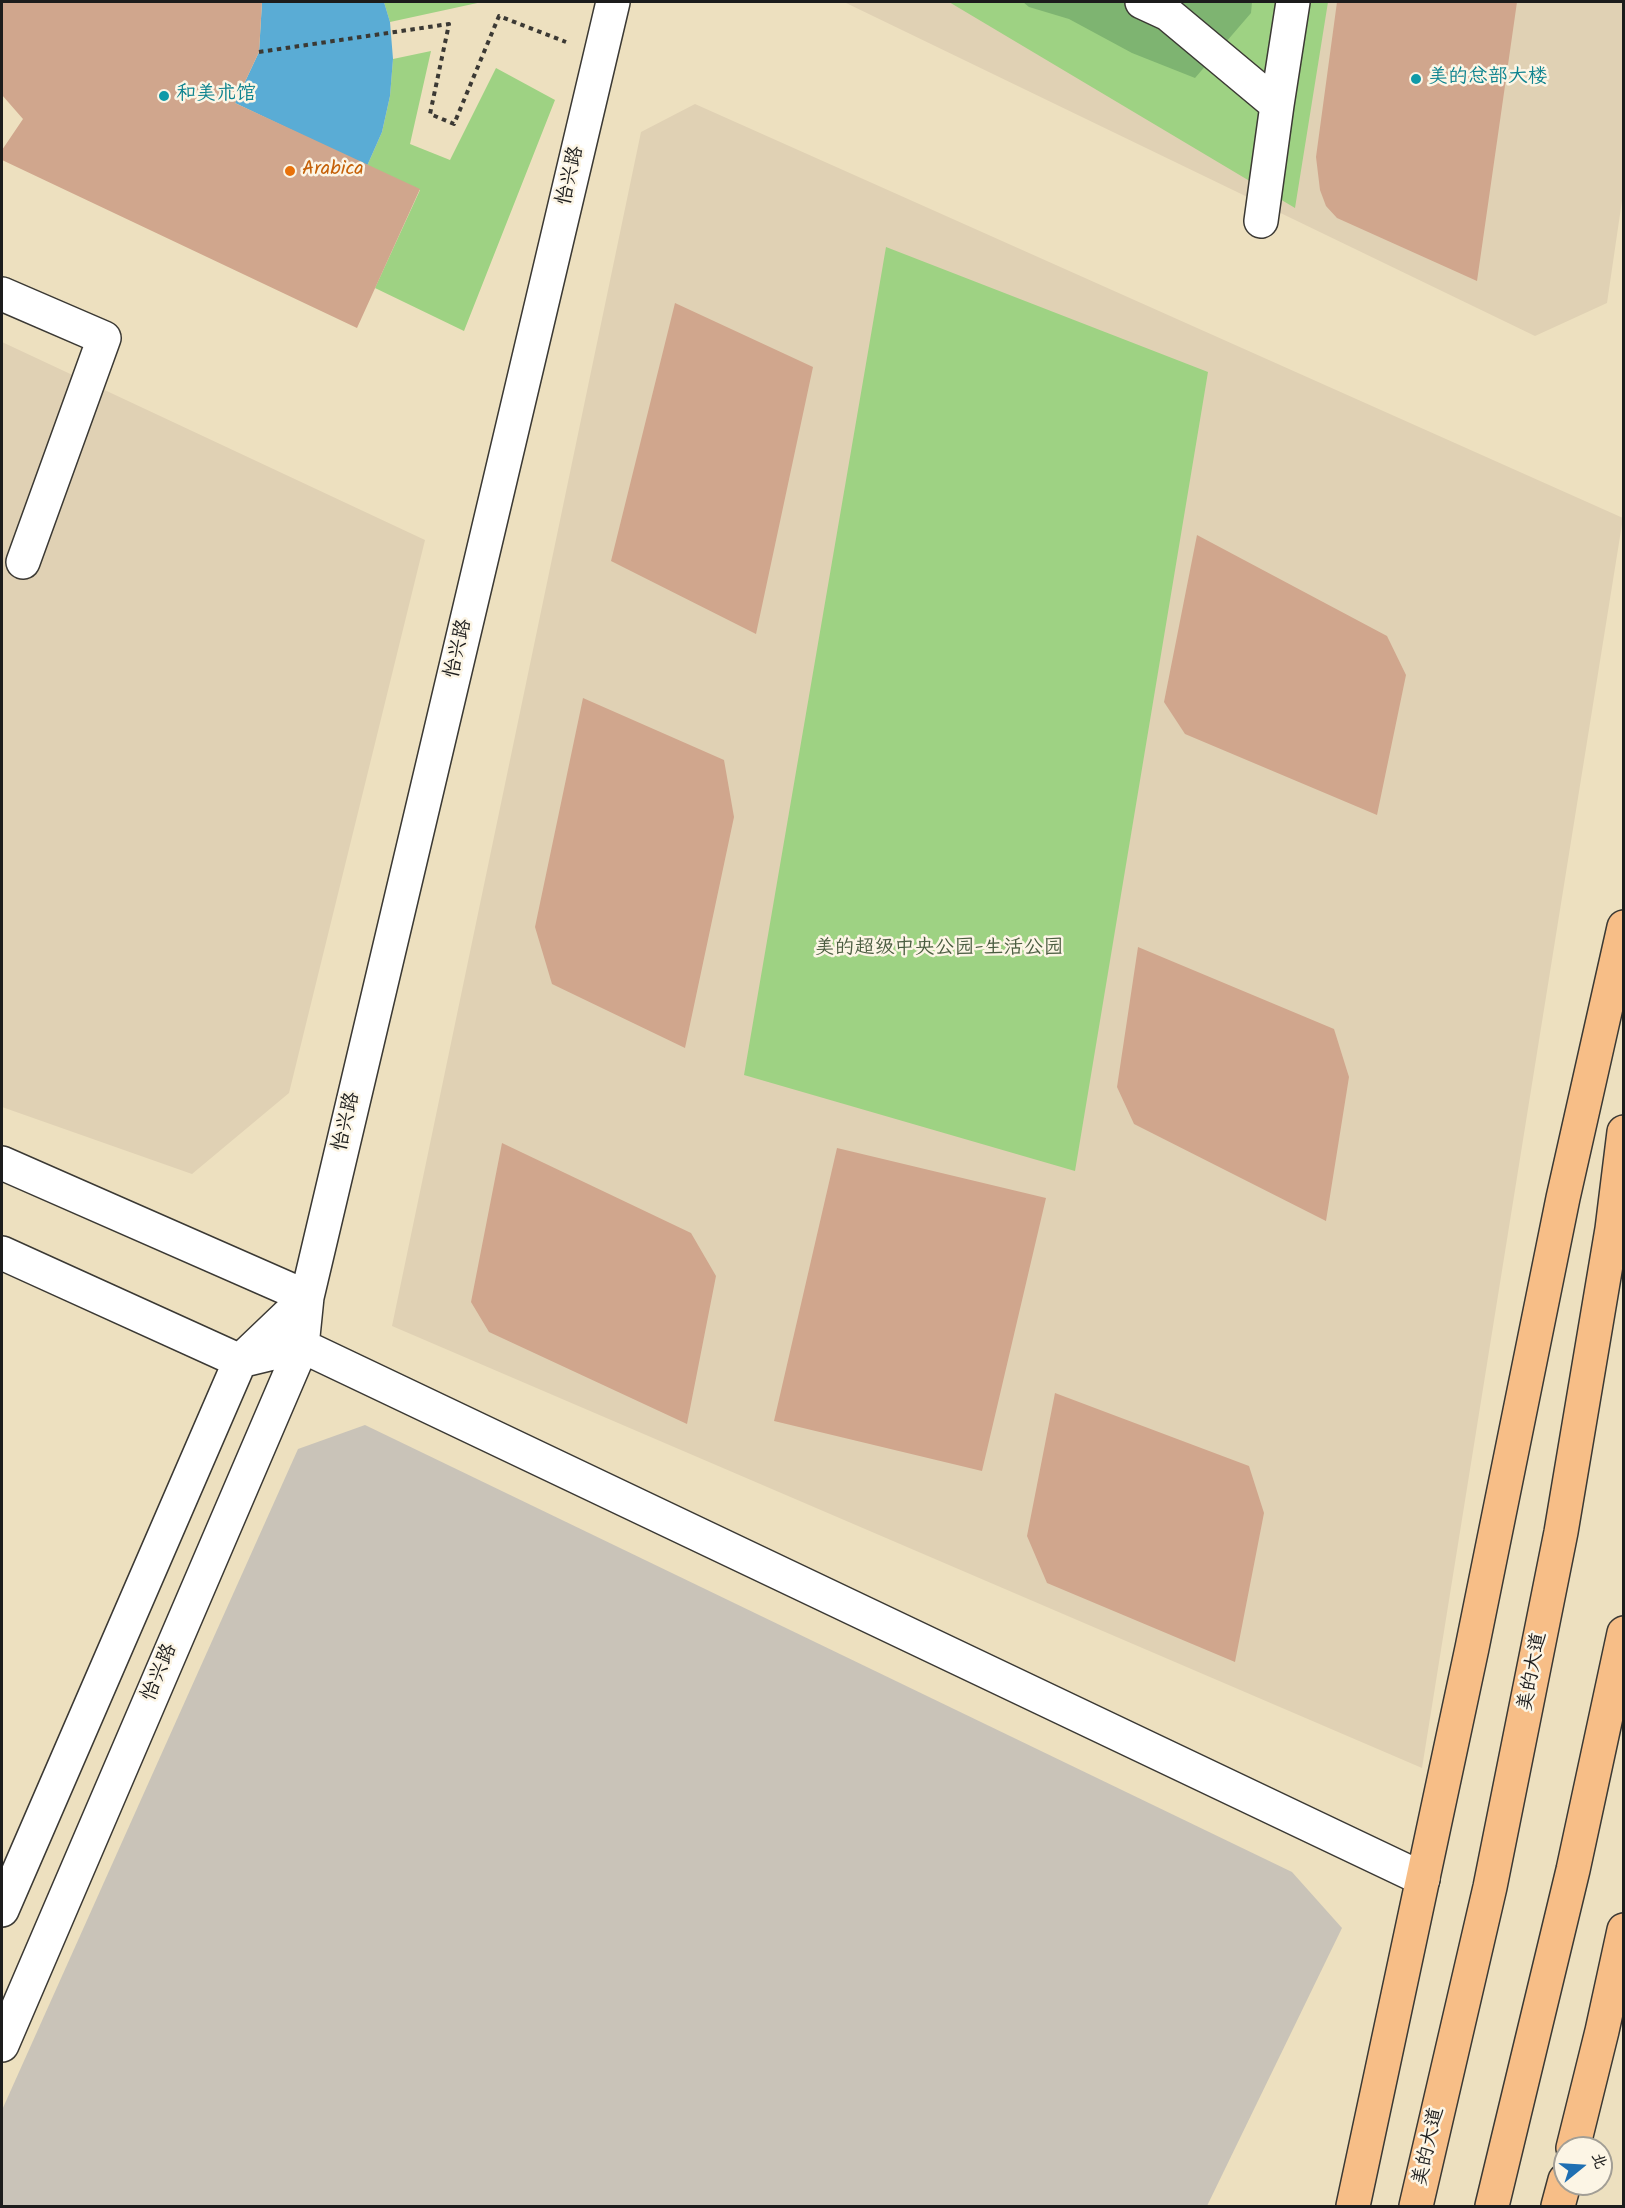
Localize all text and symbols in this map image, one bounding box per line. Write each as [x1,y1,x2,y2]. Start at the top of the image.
place label: 美的总部大楼 [1428,67,1548,91]
marker: 美的总部大楼 [1409,72,1423,86]
place label: 和美术馆 [176,84,256,108]
marker: 和美术馆 [157,89,171,103]
street label: 怡兴路 [554,144,590,208]
place label: Arabica [302,159,364,183]
marker: Arabica [283,164,297,178]
street label: 怡兴路 [442,617,478,681]
park label: 美的超级中央公园-生活公园 [814,938,1064,962]
street label: 怡兴路 [330,1090,366,1154]
street label: 美的大道 [1515,1630,1553,1714]
street label: 怡兴路 [138,1641,184,1705]
street label: 美的大道 [1409,2105,1451,2189]
north arrow [1553,2136,1613,2196]
text: 北 [1584,2149,1613,2172]

